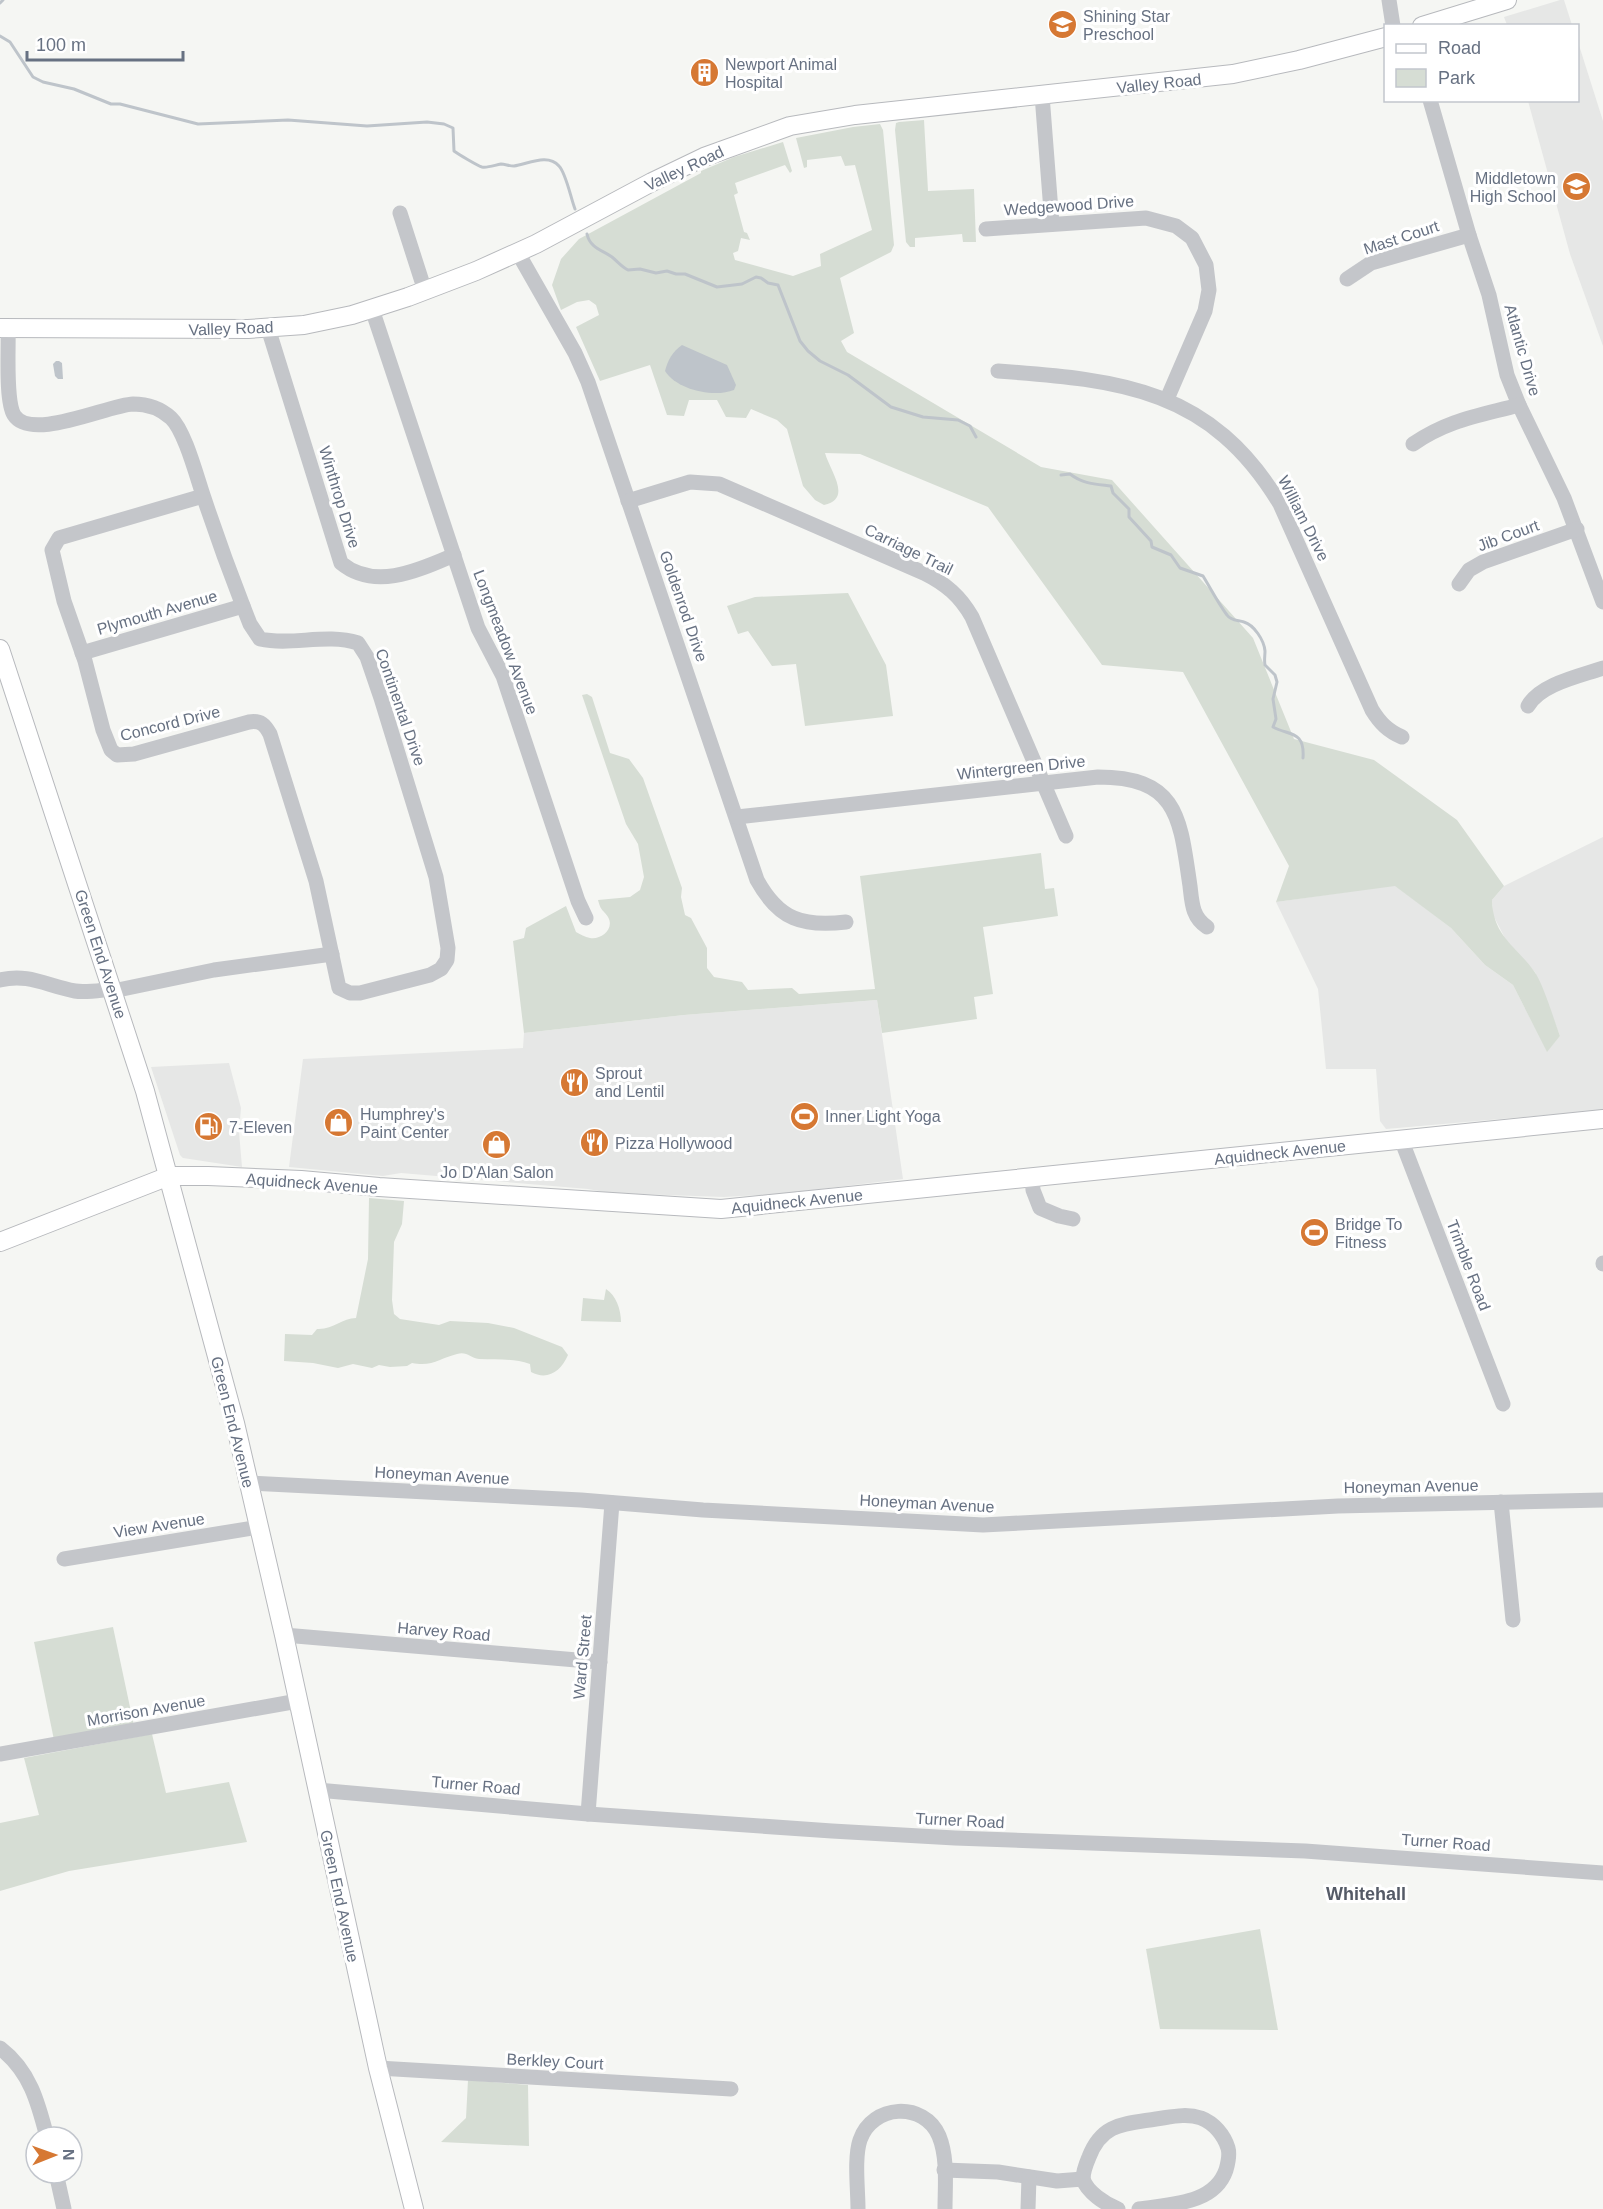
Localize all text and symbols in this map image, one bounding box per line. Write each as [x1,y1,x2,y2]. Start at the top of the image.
place label: Shining Star Preschool [1083,8,1171,43]
school or university icon: Shining Star Preschool [1046,9,1078,41]
scale bar [27,24,183,62]
legend [1384,24,1579,102]
text: 100 m [36,35,86,55]
text: Road [1438,38,1481,58]
place label: Newport Animal Hospital [725,56,837,91]
building icon: Newport Animal Hospital [688,57,720,89]
text: Park [1438,68,1476,88]
street label: Valley Road [1116,71,1202,96]
street label: Valley Road [642,143,726,194]
place label: Middletown High School [1470,170,1556,205]
school or university icon: Middletown High School [1561,171,1593,203]
street label: Wedgewood Drive [1003,192,1135,219]
street label: Mast Court [1361,217,1442,258]
street label: Atlantic Drive [1501,302,1544,398]
street label: Valley Road [188,319,274,338]
street label: Winthrop Drive [316,444,363,550]
street label: William Drive [1275,473,1332,564]
street label: Jib Court [1475,516,1542,554]
street label: Carriage Trail [862,521,956,578]
street label: Goldenrod Drive [657,548,711,664]
street label: Longmeadow Avenue [470,567,541,717]
street label: Plymouth Avenue [95,587,219,638]
street label: Continental Drive [373,646,429,768]
street label: Concord Drive [118,703,222,744]
street label: Wintergreen Drive [956,752,1086,783]
street label: Green End Avenue [72,887,129,1021]
place label: Sprout and Lentil [595,1065,664,1100]
restaurant icon: Sprout and Lentil [558,1066,590,1098]
sports icon: Inner Light Yoga [788,1100,820,1132]
place label: Humphrey's Paint Center [360,1106,450,1141]
shop icon: Humphrey's Paint Center [323,1107,355,1139]
place label: Inner Light Yoga [825,1108,941,1125]
fuel station icon: 7-Eleven [192,1111,224,1143]
place label: 7-Eleven [229,1119,292,1136]
restaurant icon: Pizza Hollywood [578,1127,610,1159]
shop icon: Jo D'Alan Salon [481,1128,513,1160]
place label: Pizza Hollywood [615,1135,732,1152]
street label: Aquidneck Avenue [1213,1137,1347,1168]
place label: Jo D'Alan Salon [440,1164,554,1181]
street label: Aquidneck Avenue [245,1170,379,1197]
street label: Aquidneck Avenue [730,1186,864,1217]
place label: Bridge To Fitness [1335,1216,1402,1251]
sports icon: Bridge To Fitness [1298,1217,1330,1249]
street label: Trimble Road [1443,1218,1494,1313]
street label: Green End Avenue [208,1355,257,1490]
street label: Honeyman Avenue [374,1463,510,1488]
street label: Honeyman Avenue [1343,1477,1479,1496]
street label: Honeyman Avenue [859,1491,995,1516]
street label: View Avenue [112,1510,206,1541]
street label: Ward Street [570,1614,595,1700]
street label: Harvey Road [397,1619,491,1644]
street label: Morrison Avenue [86,1692,207,1729]
street label: Turner Road [431,1773,521,1798]
street label: Turner Road [915,1810,1005,1831]
street label: Green End Avenue [317,1828,362,1964]
street label: Turner Road [1401,1831,1491,1854]
district label: Whitehall [1326,1884,1406,1904]
street label: Berkley Court [506,2050,604,2073]
north arrow [24,2125,84,2185]
text: N [60,2149,77,2161]

